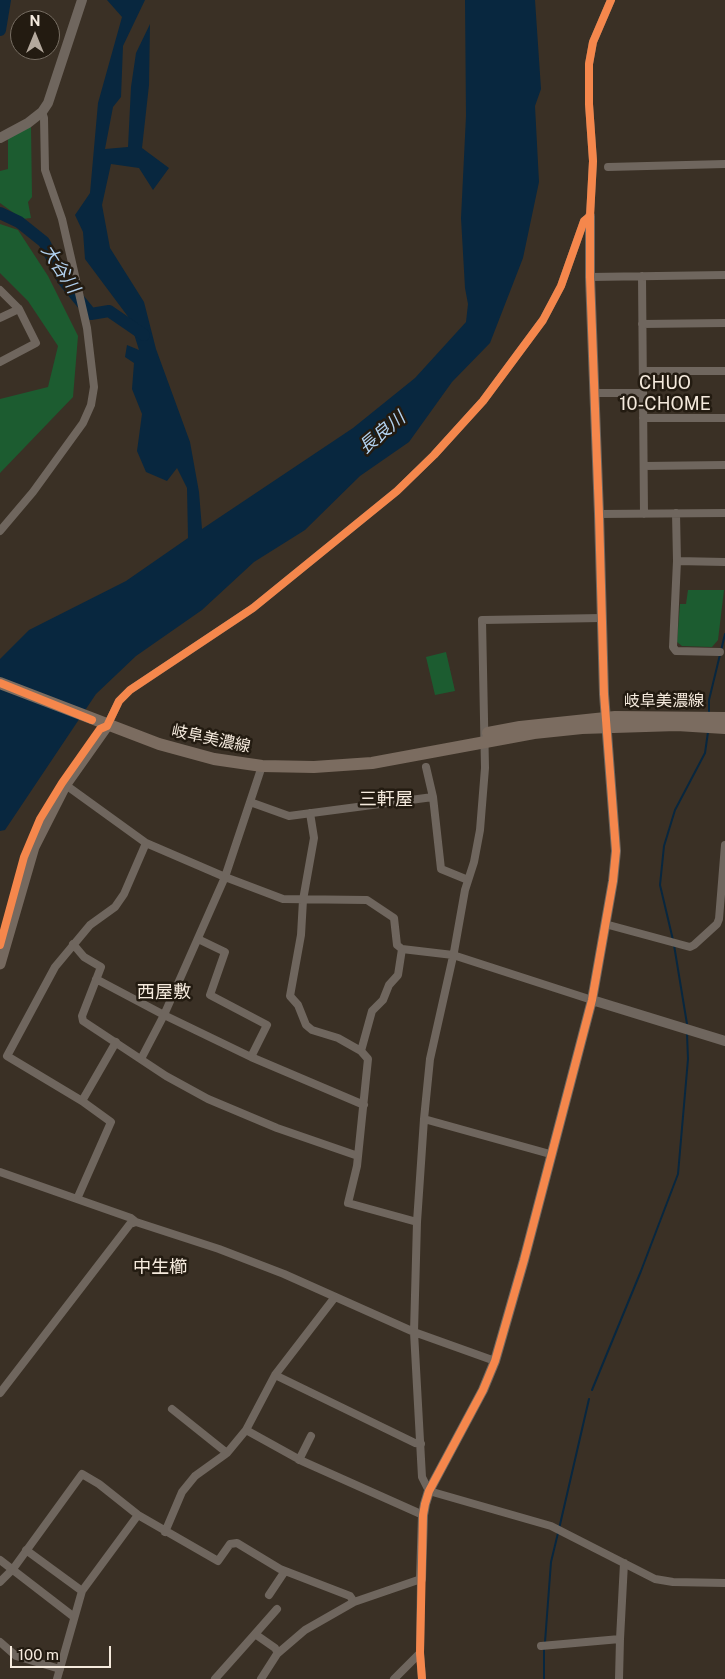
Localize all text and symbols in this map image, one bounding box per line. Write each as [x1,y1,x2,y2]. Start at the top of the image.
north arrow [10,10,60,60]
text: N [30,13,40,29]
water label: 大谷川 [36,240,84,298]
district label: CHUO 10-CHOME [614,372,716,414]
water label: 長良川 [354,407,410,459]
street label: 岐阜美濃線 [624,691,704,711]
street label: 岐阜美濃線 [170,721,252,757]
district label: 三軒屋 [359,788,413,810]
district label: 西屋敷 [137,981,191,1003]
district label: 中生櫛 [133,1256,187,1278]
scale bar [12,1636,114,1668]
text: 100 m [18,1646,59,1663]

